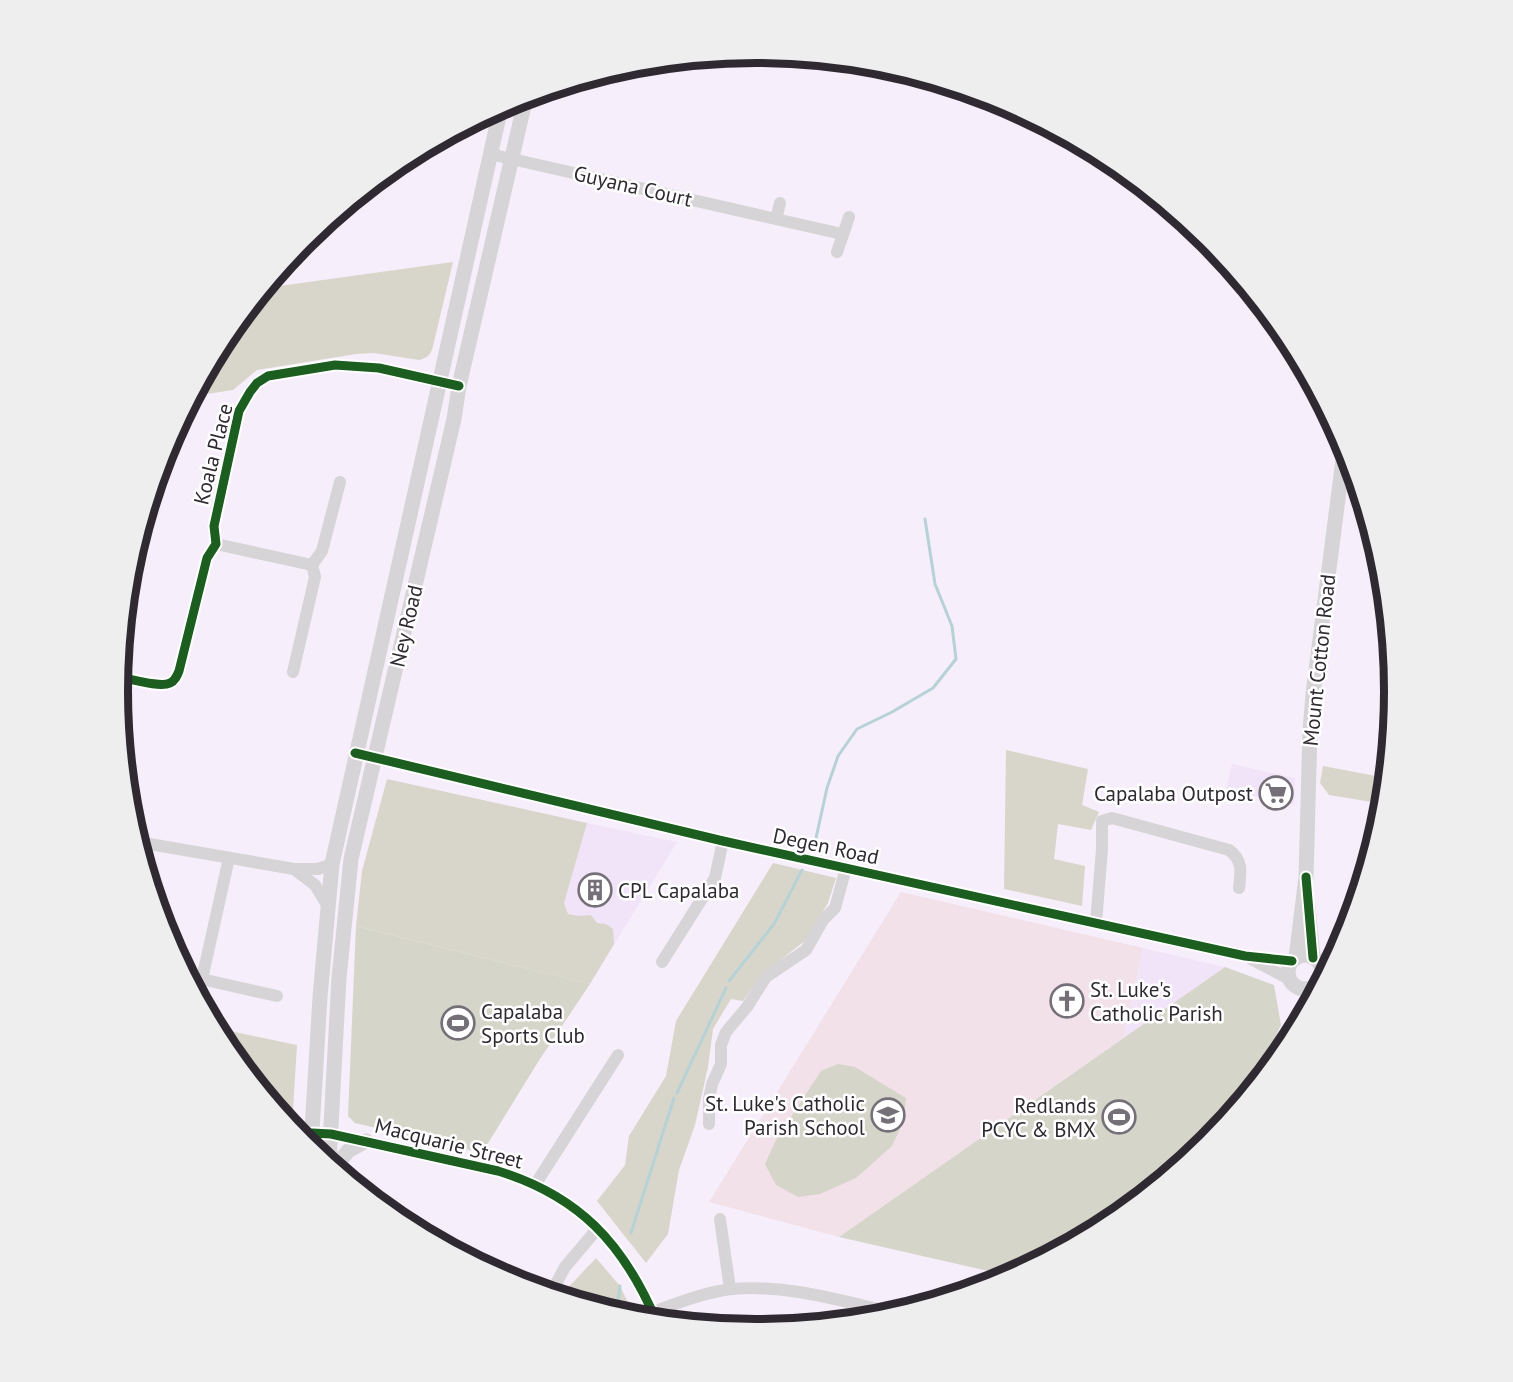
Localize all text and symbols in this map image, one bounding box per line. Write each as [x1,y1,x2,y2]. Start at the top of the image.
street label: Guyana Court [571,159,695,213]
street label: Koala Place [187,400,239,508]
street label: Mount Cotton Road [1297,573,1341,747]
street label: Ney Road [383,582,429,670]
supermarket icon: Capalaba Outpost [1258,775,1294,811]
place label: Capalaba Outpost [1094,780,1253,807]
street label: Degen Road [771,822,881,870]
building icon: CPL Capalaba [577,872,613,908]
place label: CPL Capalaba [618,877,739,904]
place label: St. Luke's Catholic Parish [1090,976,1223,1027]
church icon: St. Luke's Catholic Parish [1049,983,1085,1019]
place label: Capalaba Sports Club [481,998,585,1049]
sports icon: Capalaba Sports Club [440,1005,476,1041]
place label: St. Luke's Catholic Parish School [705,1090,865,1141]
place label: Redlands PCYC & BMX [981,1092,1096,1143]
school or university icon: St. Luke's Catholic Parish School [870,1097,906,1133]
sports icon: Redlands PCYC & BMX [1101,1099,1137,1135]
street label: Macquarie Street [372,1112,526,1174]

